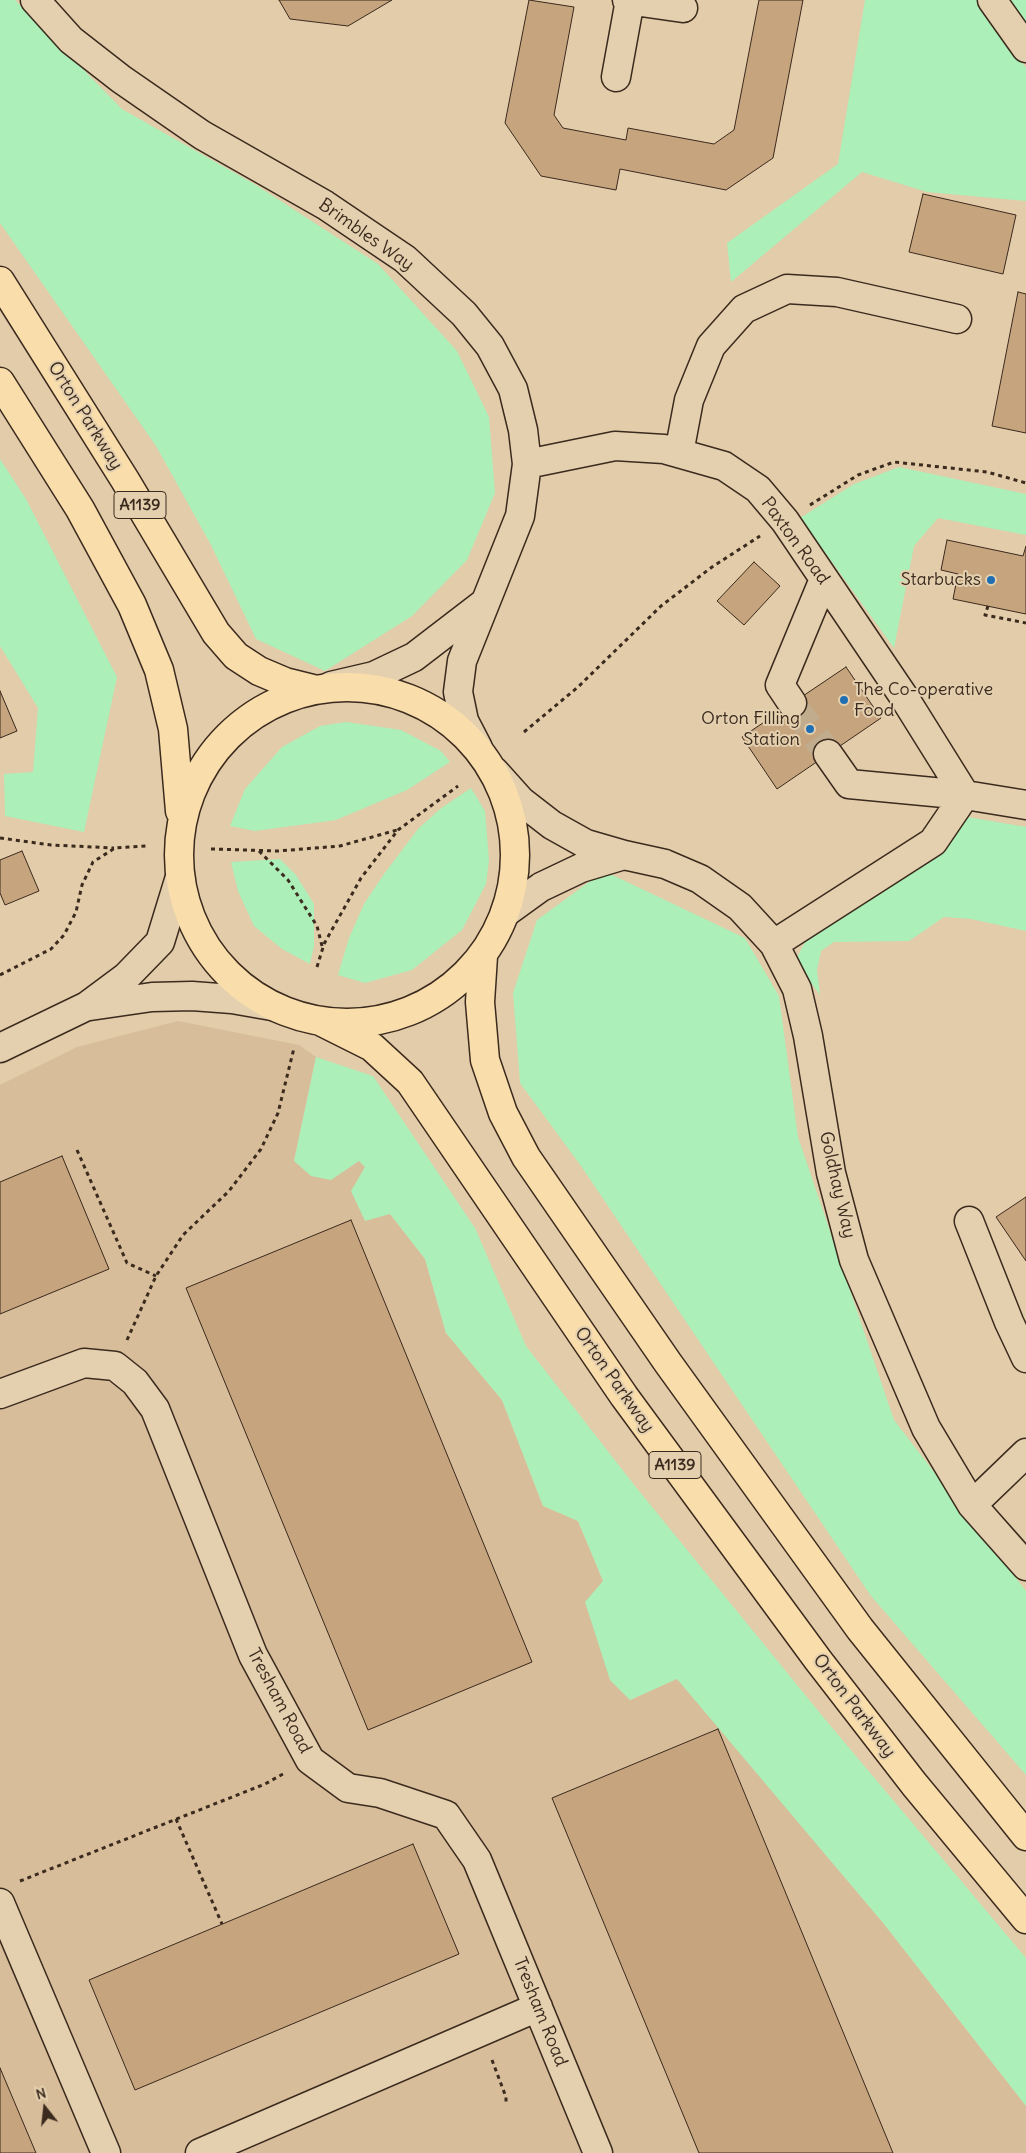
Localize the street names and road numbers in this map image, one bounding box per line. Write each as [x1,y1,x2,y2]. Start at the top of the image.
street label: Brimbles Way [314,194,418,276]
street label: Orton Parkway [43,358,127,474]
road number: A1139 [114,492,166,518]
street label: Paxton Road [756,493,834,589]
street label: Goldhay Way [814,1129,860,1241]
street label: Orton Parkway [570,1323,658,1437]
road number: A1139 [649,1452,701,1478]
street label: Tresham Road [242,1645,316,1757]
street label: Orton Parkway [808,1650,900,1762]
street label: Tresham Road [508,1954,572,2070]

